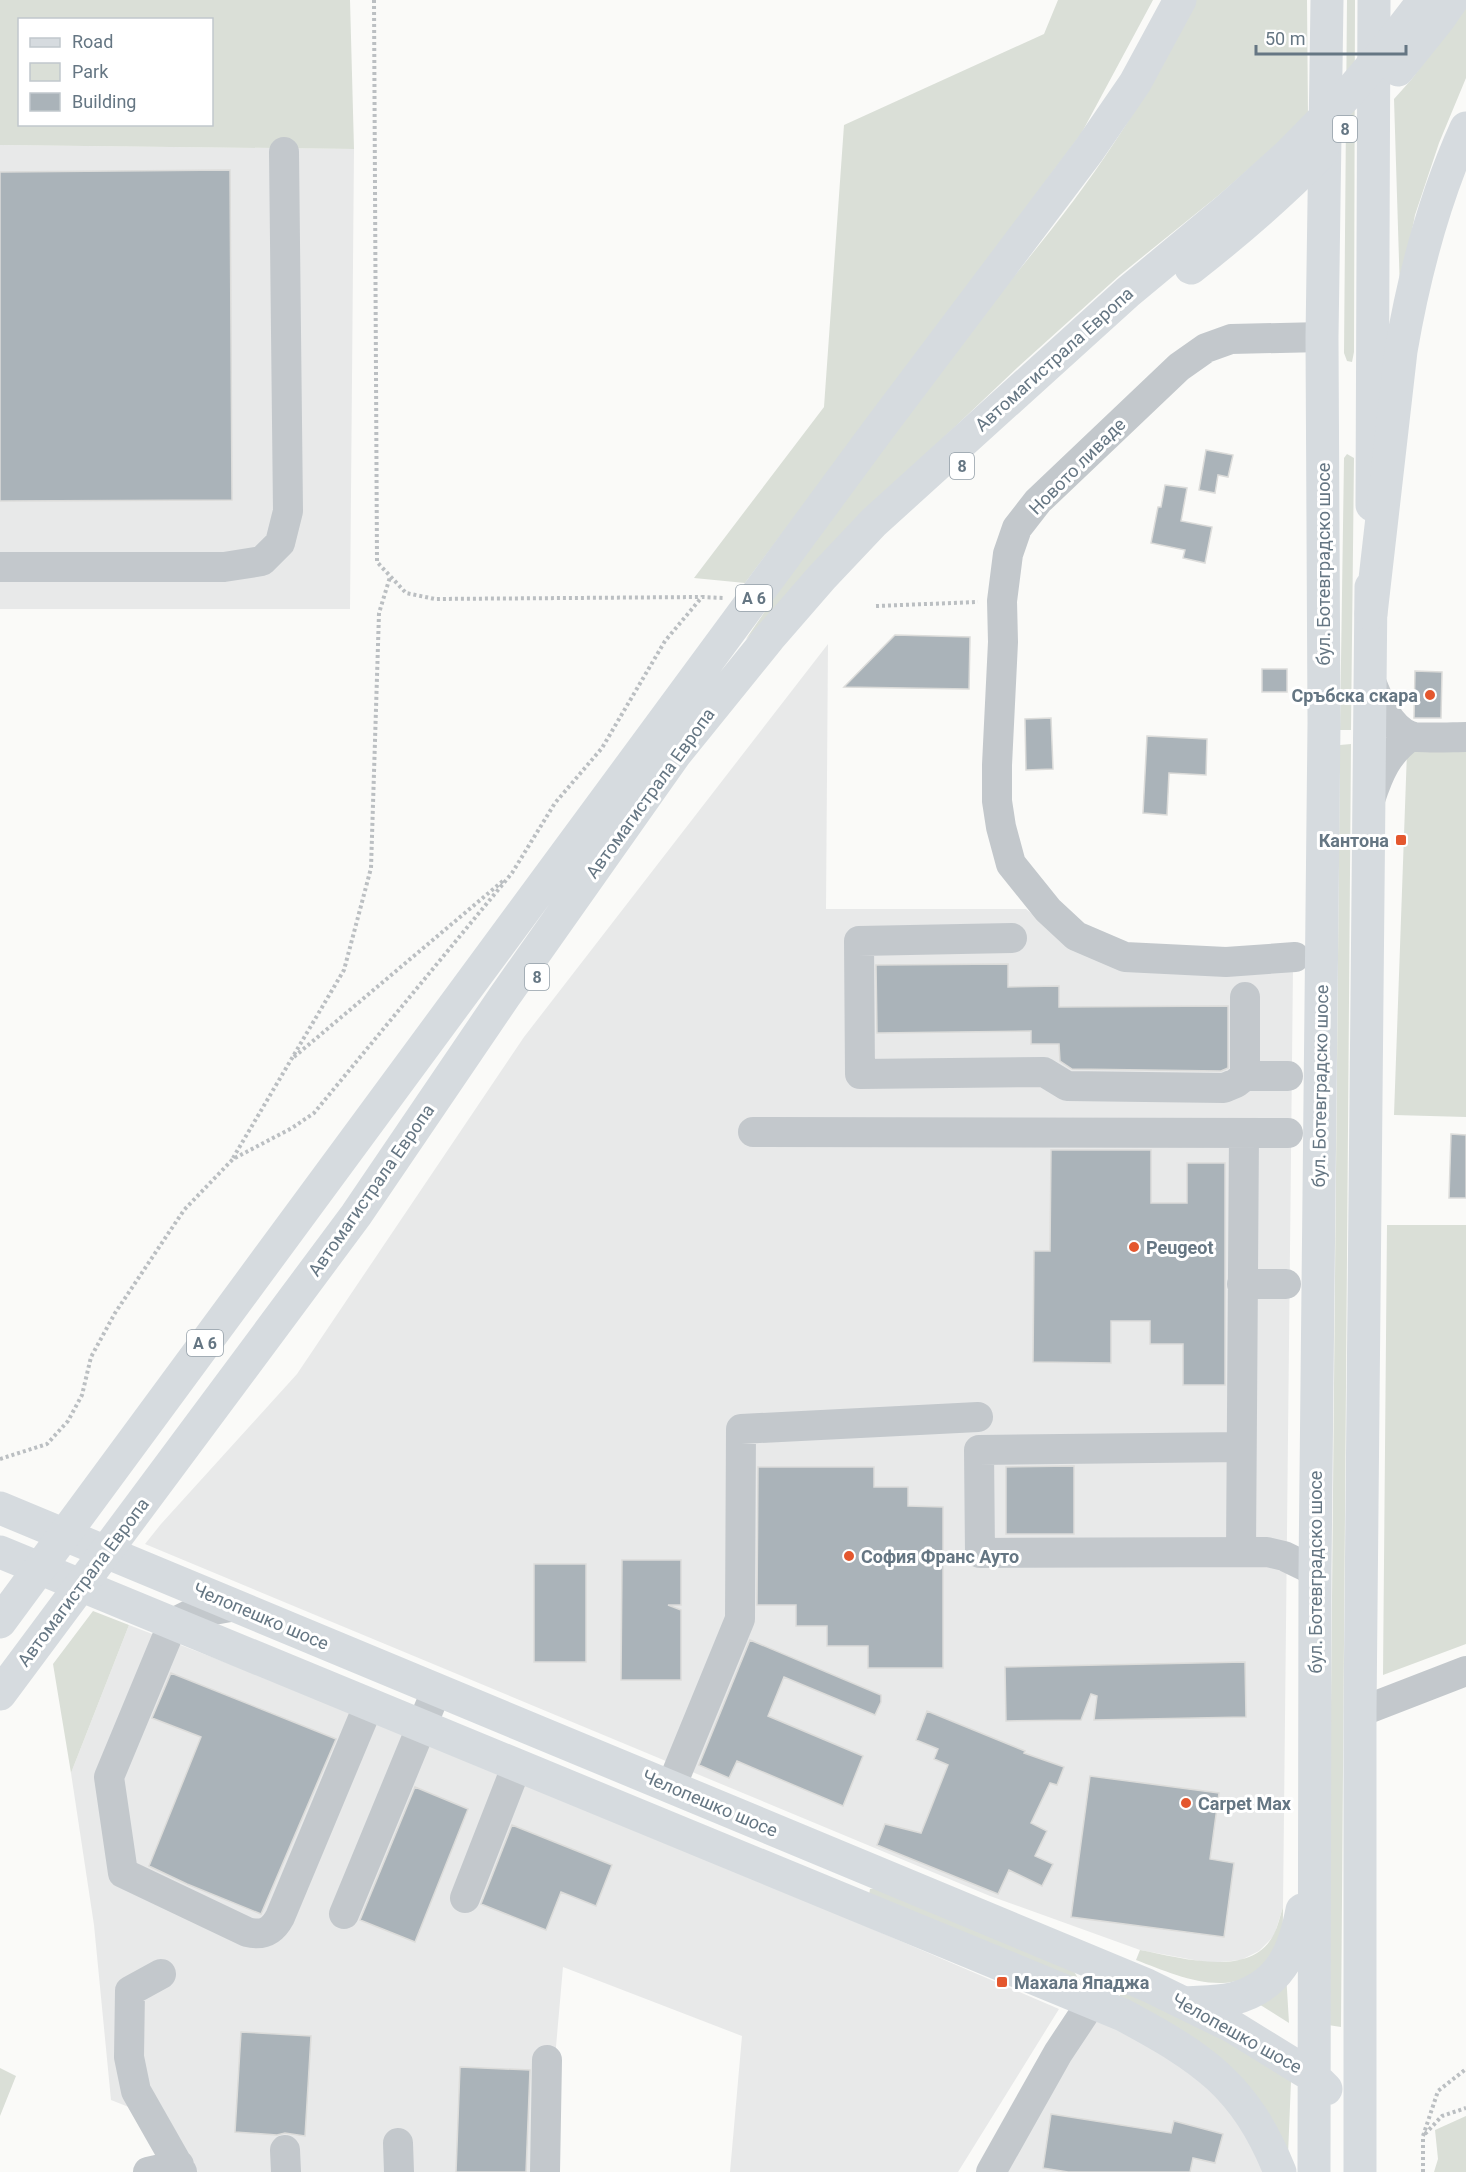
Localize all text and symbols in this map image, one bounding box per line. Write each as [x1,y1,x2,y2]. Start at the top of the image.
legend [18,18,213,126]
scale bar [1256,18,1406,56]
text: 50 m [1265,28,1305,49]
text: Road [72,31,113,52]
text: Park [72,61,109,82]
text: Building [72,91,136,112]
road number: 8 [1333,116,1357,142]
street label: Автомагистрала Европа [971,283,1137,435]
street label: Новото ливаде [1024,413,1130,519]
road number: 8 [950,453,974,479]
street label: бул. Ботевградско шосе [1313,463,1334,665]
road number: A 6 [736,585,772,611]
place label: Сръбска скара [1291,685,1418,706]
marker: Сръбска скара [1423,688,1437,702]
street label: Автомагистрала Европа [581,704,719,882]
place label: Кантона [1319,830,1389,851]
marker: Кантона [1394,833,1408,847]
road number: 8 [525,964,549,990]
street label: бул. Ботевградско шосе [1308,984,1332,1188]
street label: Автомагистрала Европа [304,1100,438,1280]
place label: Peugeot [1146,1237,1214,1258]
marker: Peugeot [1127,1240,1141,1254]
road number: A 6 [187,1330,223,1356]
street label: бул. Ботевградско шосе [1305,1471,1326,1673]
street label: Автомагистрала Европа [13,1494,153,1670]
place label: София Франс Ауто [861,1546,1019,1567]
marker: София Франс Ауто [842,1549,856,1563]
street label: Челопешко шосе [190,1578,332,1654]
street label: Челопешко шосе [639,1765,781,1841]
place label: Carpet Max [1198,1793,1292,1814]
marker: Carpet Max [1179,1796,1193,1810]
place label: Махала Япаджа [1014,1972,1150,1993]
marker: Махала Япаджа [995,1975,1009,1989]
street label: Челопешко шосе [1168,1989,1306,2077]

